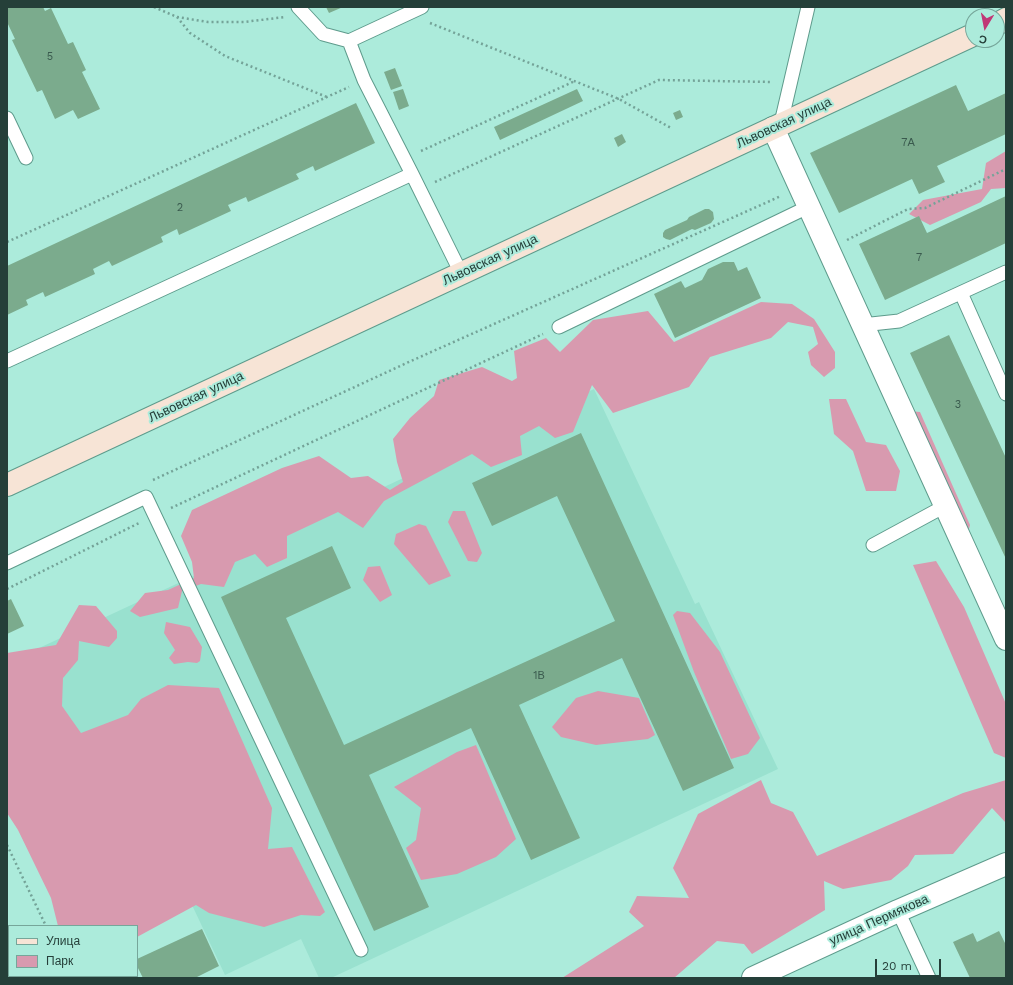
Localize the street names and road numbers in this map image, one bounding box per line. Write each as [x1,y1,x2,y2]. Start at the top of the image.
street label: Львовская улица [734,94,834,152]
street label: Львовская улица [440,231,540,289]
street label: Львовская улица [146,368,246,426]
street label: улица Пермякова [827,891,931,949]

